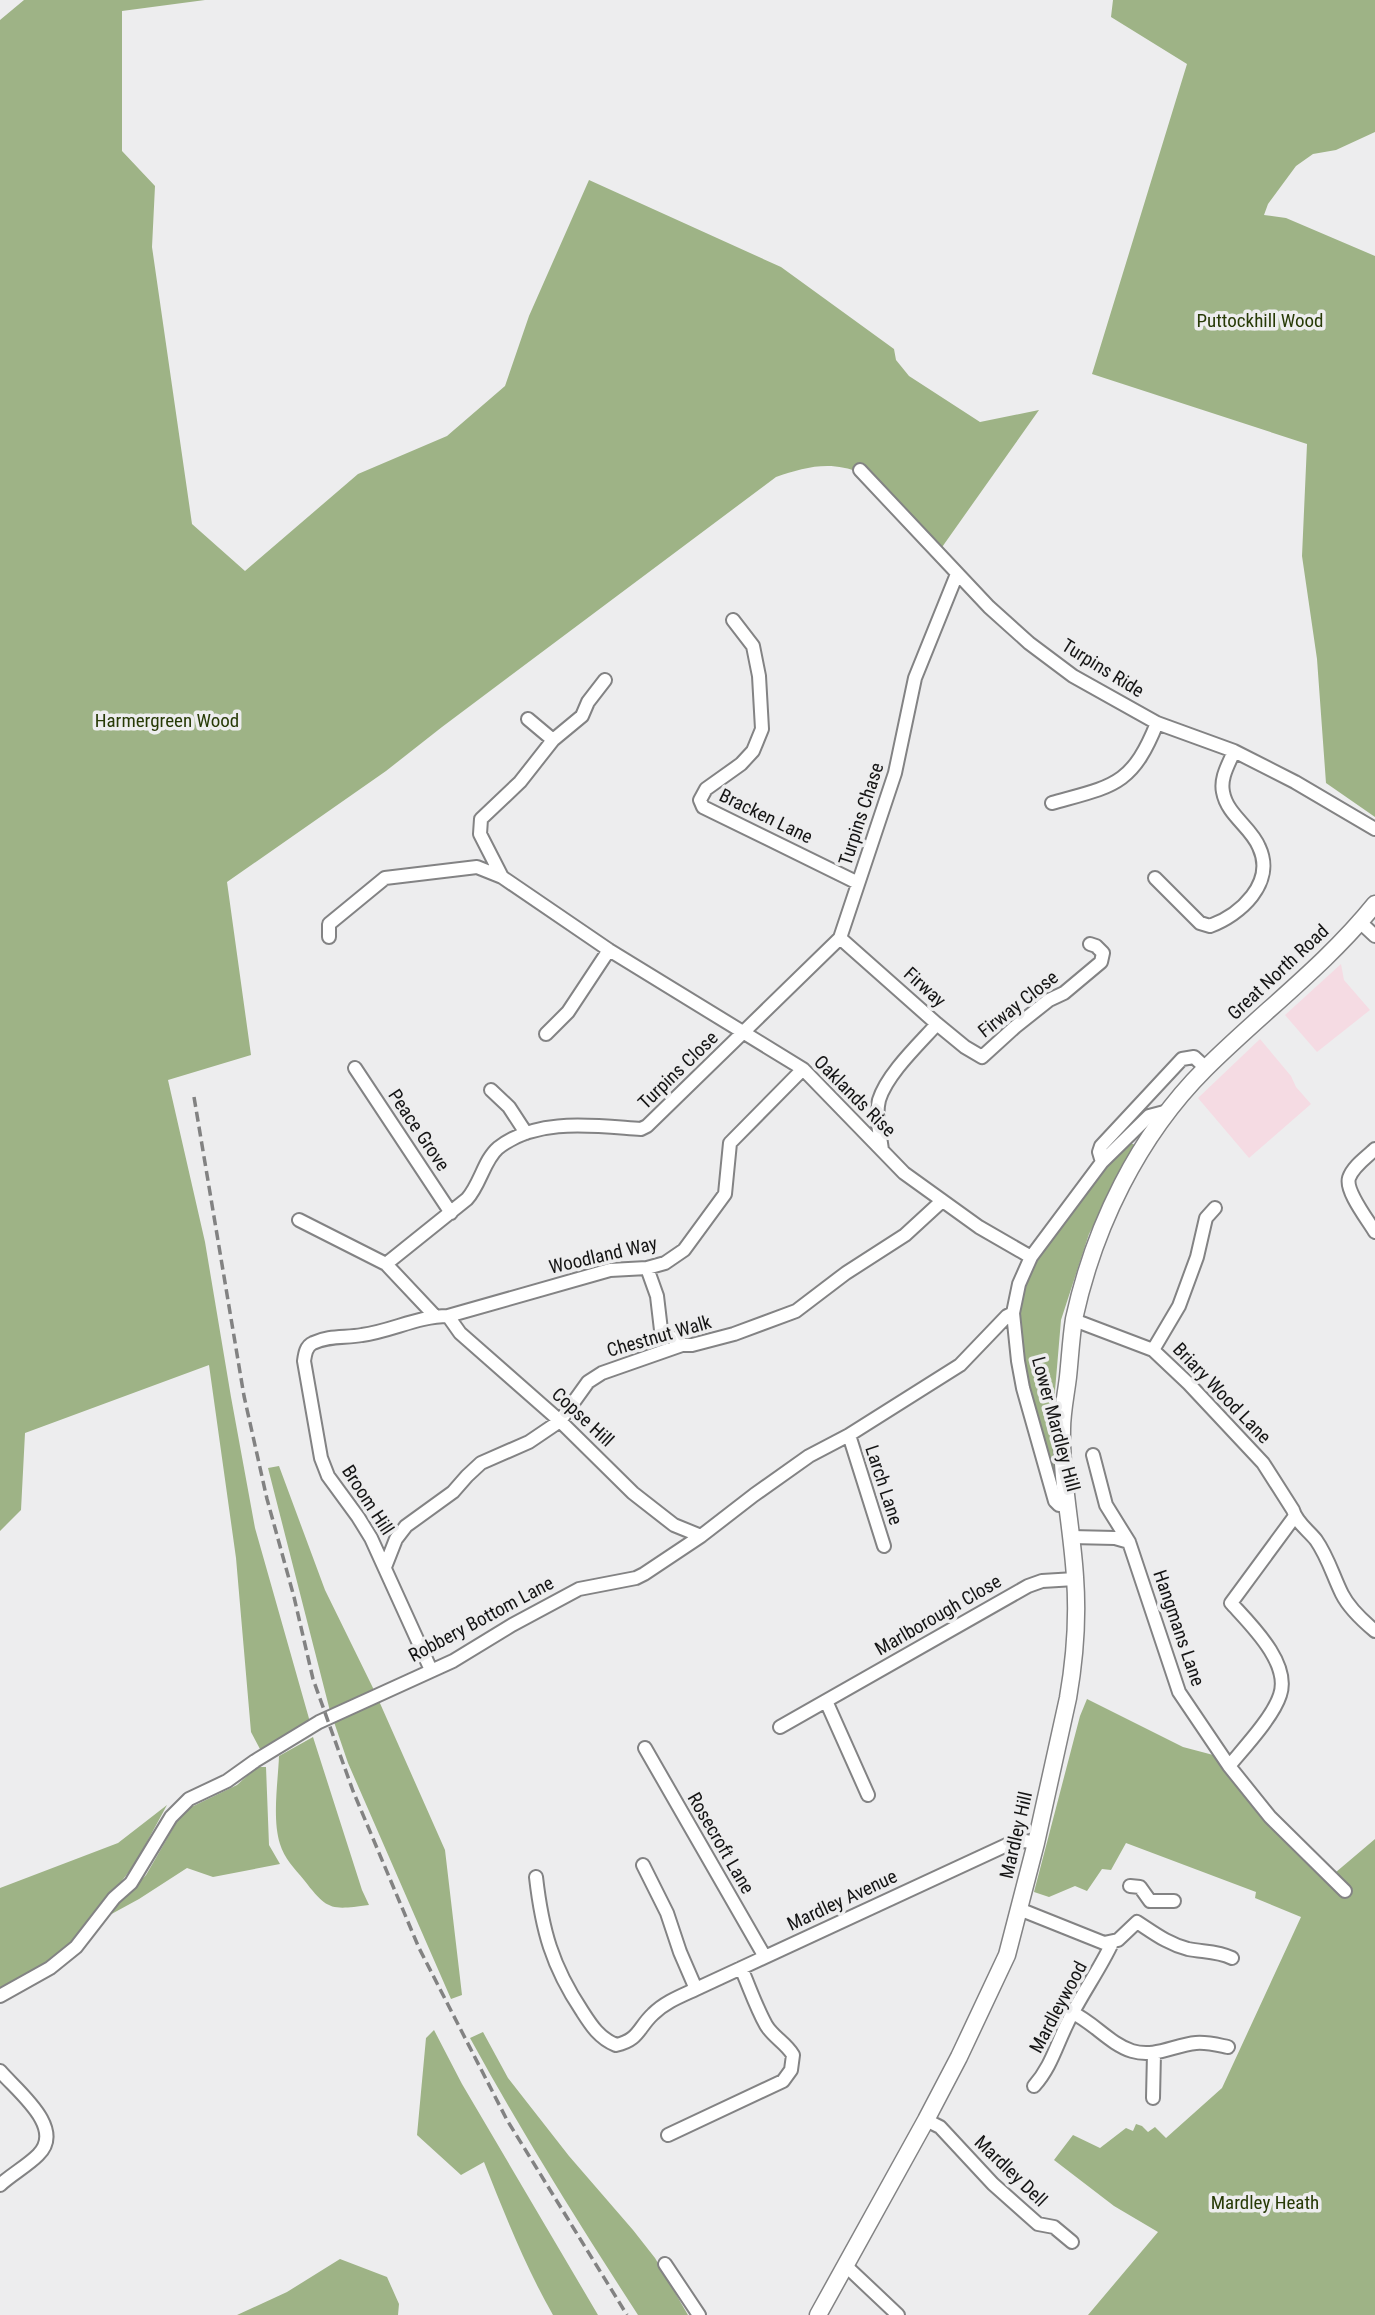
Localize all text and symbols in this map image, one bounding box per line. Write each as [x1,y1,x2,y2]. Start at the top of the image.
park label: Puttockhill Wood [1197,309,1323,332]
street label: Turpins Ride [1058,634,1148,702]
park label: Harmergreen Wood [95,709,239,732]
street label: Turpins Chase [834,760,888,868]
street label: Bracken Lane [716,784,816,848]
street label: Great North Road [1223,919,1333,1025]
street label: Firway [899,962,951,1012]
street label: Firway Close [973,966,1063,1042]
street label: Turpins Close [633,1026,723,1114]
street label: Oaklands Rise [809,1050,901,1142]
street label: Peace Grove [383,1085,455,1175]
street label: Woodland Way [547,1231,659,1279]
street label: Chestnut Walk [604,1310,714,1362]
street label: Briary Wood Lane [1168,1338,1276,1448]
street label: Lower Mardley Hill [1027,1354,1085,1494]
street label: Copse Hill [547,1383,619,1451]
street label: Larch Lane [860,1442,908,1528]
street label: Broom Hill [337,1461,399,1539]
street label: Hangmans Lane [1148,1567,1210,1689]
street label: Marlborough Close [871,1569,1005,1660]
street label: Robbery Bottom Lane [405,1571,558,1667]
street label: Rosecroft Lane [683,1788,759,1898]
street label: Mardley Hill [995,1789,1037,1881]
street label: Mardley Avenue [783,1864,901,1935]
street label: Mardleywood [1024,1957,1092,2057]
street label: Mardley Dell [970,2131,1052,2211]
park label: Mardley Heath [1211,2191,1319,2214]

